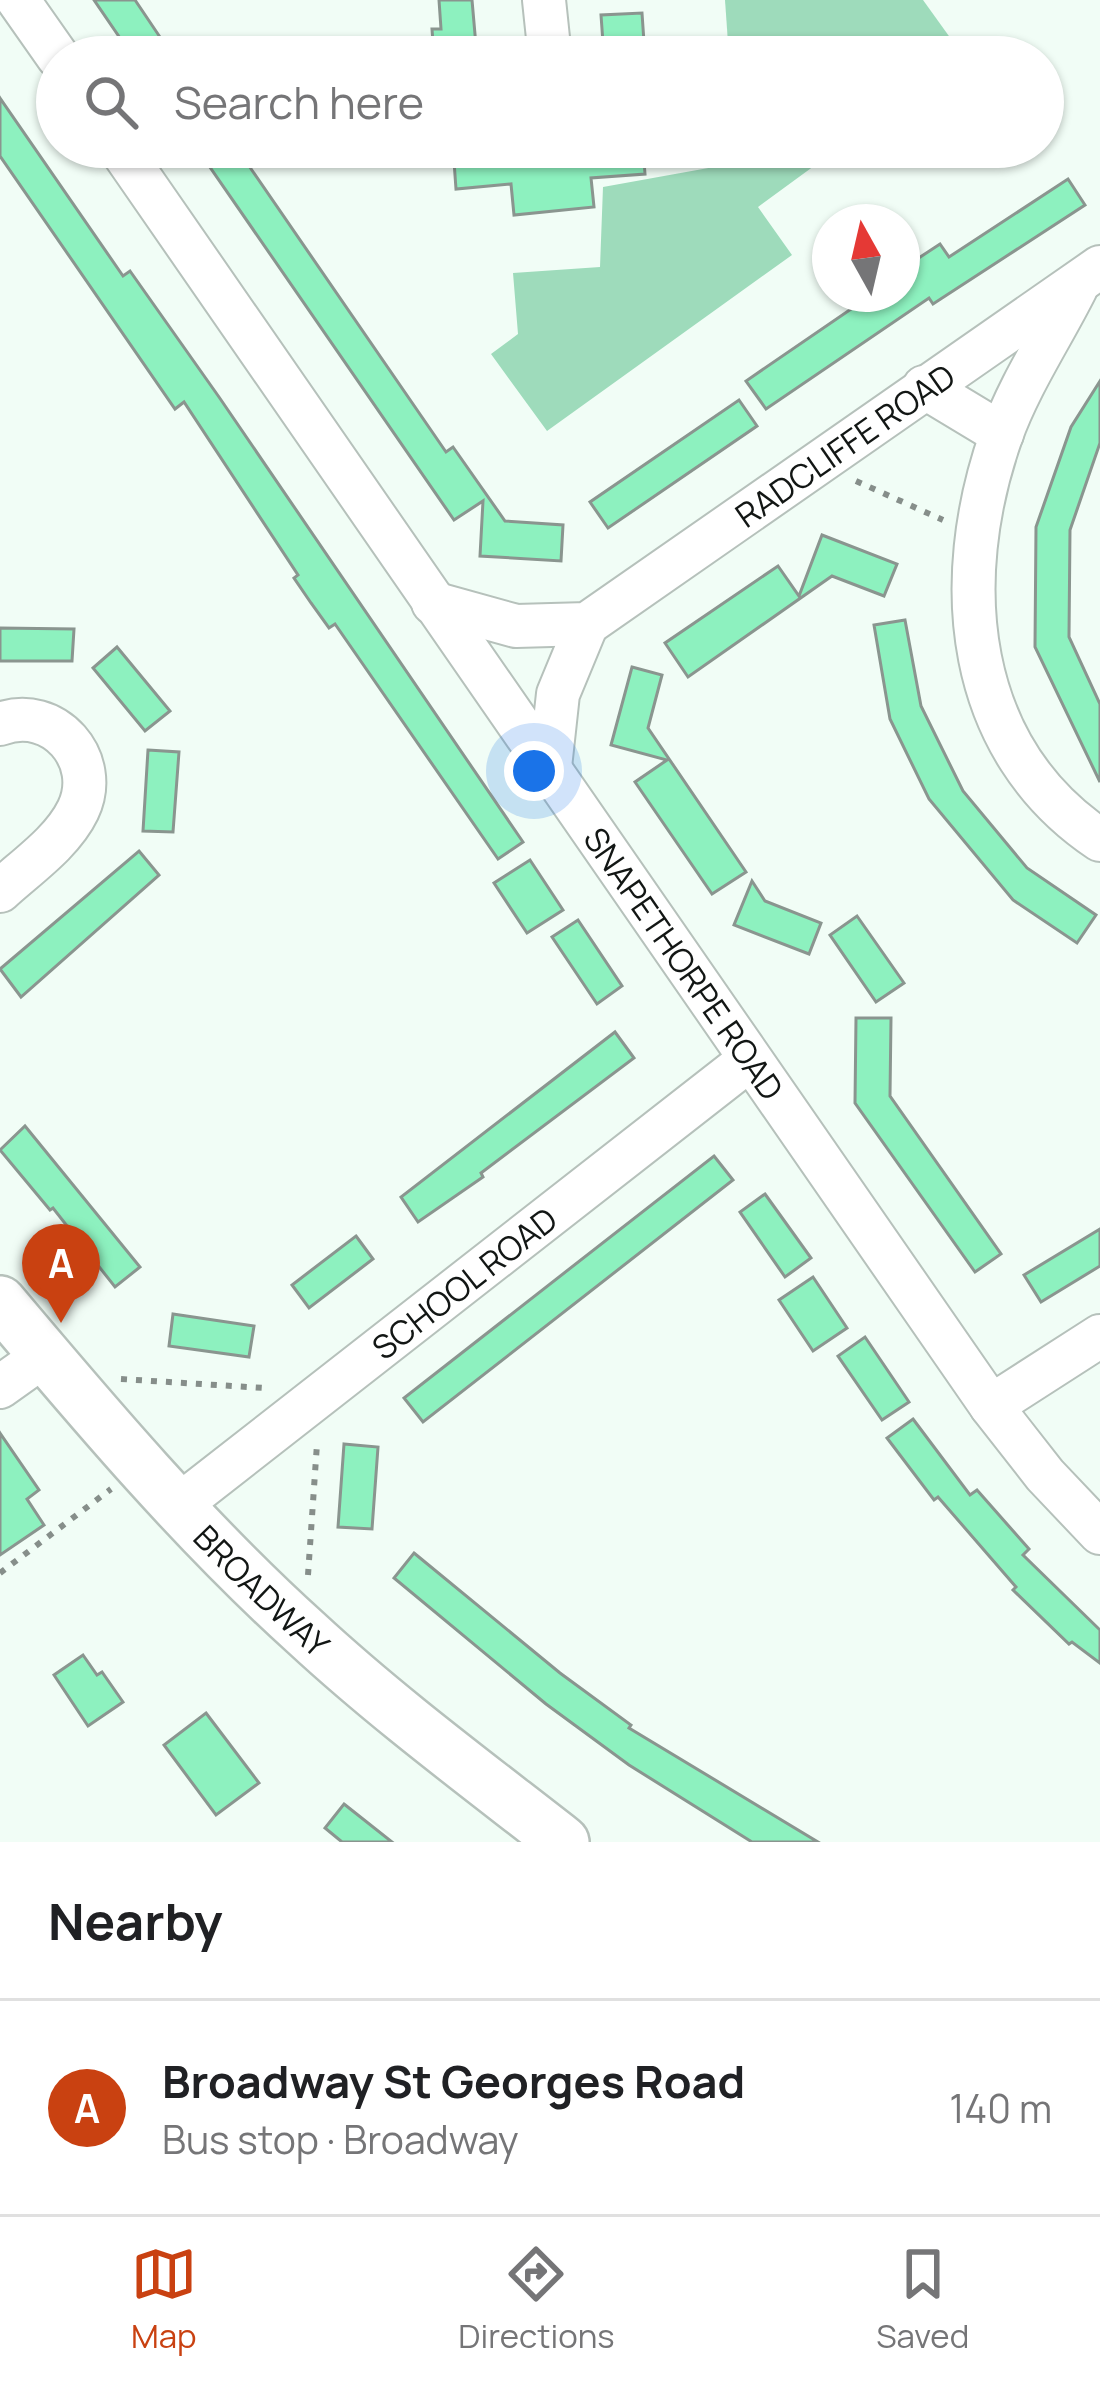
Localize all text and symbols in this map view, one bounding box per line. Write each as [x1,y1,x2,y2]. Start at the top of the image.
search box [36,36,1064,168]
icon: search [78,69,144,135]
text: Search here [174,71,424,133]
north arrow [812,204,920,312]
street label: RADCLIFFE ROAD [726,353,963,537]
your location [504,741,564,801]
street label: SNAPETHORPE ROAD [574,818,795,1109]
street label: SCHOOL ROAD [362,1196,566,1369]
pin: A [22,1224,100,1323]
street label: BROADWAY [184,1515,340,1667]
text: Nearby [48,1886,223,1955]
text: Broadway St Georges Road [162,2050,745,2112]
text: A [74,2081,100,2135]
text: 140 m [949,2081,1052,2135]
text: Bus stop · Broadway [162,2112,519,2166]
tab: Map [131,2241,197,2358]
tab: Directions [458,2241,615,2358]
tab: Saved [876,2241,969,2358]

